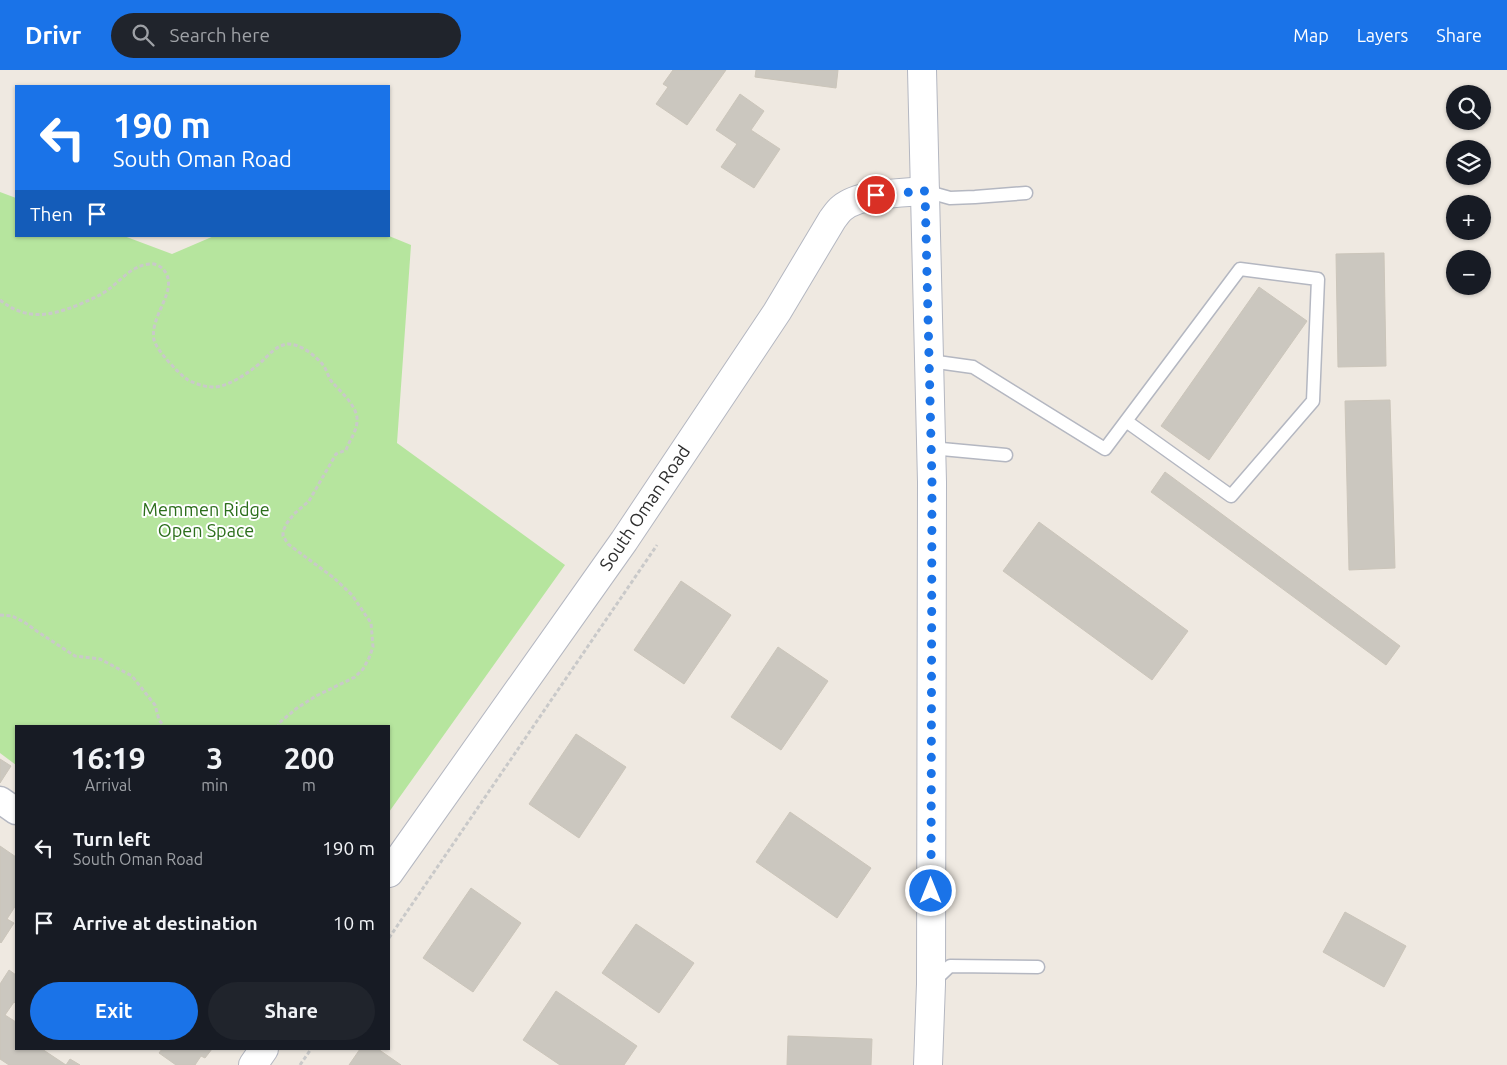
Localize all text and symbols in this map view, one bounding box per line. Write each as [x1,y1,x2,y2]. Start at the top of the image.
search box [111,13,461,58]
icon: search [129,21,157,49]
text: Drivr [25,22,81,49]
text: Search here [169,24,270,46]
text: Map [1293,25,1329,45]
text: Layers [1357,25,1408,45]
text: Share [1436,25,1482,45]
map controls [1446,85,1491,295]
button: search [1446,85,1491,130]
icon: left [30,105,95,170]
text: 190 m [113,105,211,145]
button: layers [1446,140,1491,185]
text: South Oman Road [113,146,292,171]
pin [855,174,897,216]
icon: arrive [862,181,890,209]
button: + [1446,195,1491,240]
icon: arrive [83,200,111,228]
text: Then [30,203,73,225]
button: − [1446,250,1491,295]
street label: South Oman Road [595,441,693,574]
park label: Memmen Ridge Open Space [142,499,270,540]
text: 16:19 [71,741,146,775]
text: 3 [206,741,223,775]
text: 200 [284,741,334,775]
text: Arrival [85,776,131,794]
text: min [201,776,228,794]
text: m [302,776,316,794]
text: Turn left [73,828,151,850]
icon: left [30,834,58,862]
text: 190 m [322,837,375,859]
text: South Oman Road [73,850,203,868]
position arrow [904,864,956,916]
icon: arrive [30,909,58,937]
text: Arrive at destination [73,912,258,934]
text: 10 m [333,912,375,934]
button: Exit [30,982,198,1040]
button: Share [208,982,375,1040]

